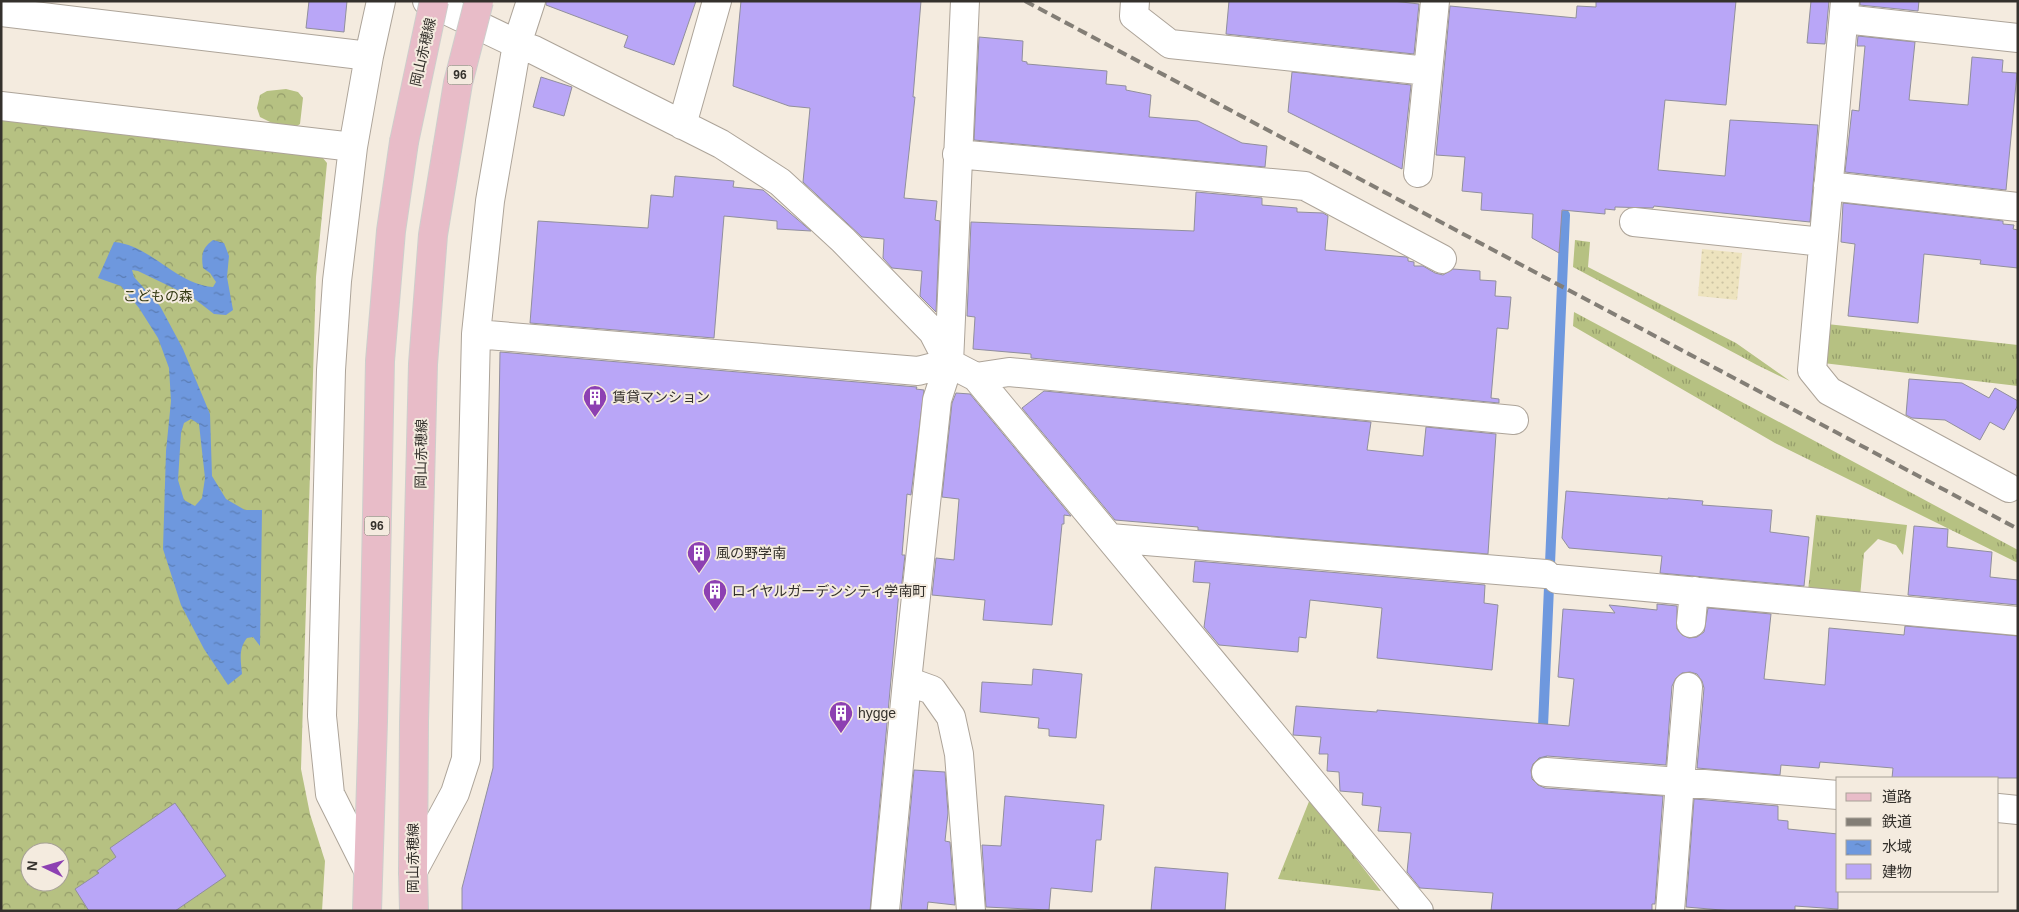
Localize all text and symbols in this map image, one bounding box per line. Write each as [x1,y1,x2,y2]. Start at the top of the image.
street label: 岡山赤穂線 [407,16,439,88]
road number: 96 [448,66,472,84]
park label: こどもの森 [123,288,193,304]
building icon: 賃貸マンション [582,384,608,418]
place label: 賃貸マンション [612,389,710,405]
street label: 岡山赤穂線 [412,419,430,489]
road number: 96 [364,516,390,536]
building icon: 風の野学南 [686,540,712,574]
place label: 風の野学南 [716,545,786,561]
building icon: ロイヤルガーデンシティ学南町 [702,578,728,612]
place label: ロイヤルガーデンシティ学南町 [732,583,926,599]
building icon: hygge [828,700,854,734]
place label: hygge [858,705,896,721]
legend [1836,777,1999,892]
text: 道路 [1882,788,1912,805]
text: 鉄道 [1882,813,1912,830]
street label: 岡山赤穂線 [405,823,421,893]
text: 水域 [1882,838,1912,855]
north arrow [20,842,70,892]
text: N [24,860,40,872]
text: 建物 [1882,863,1912,880]

